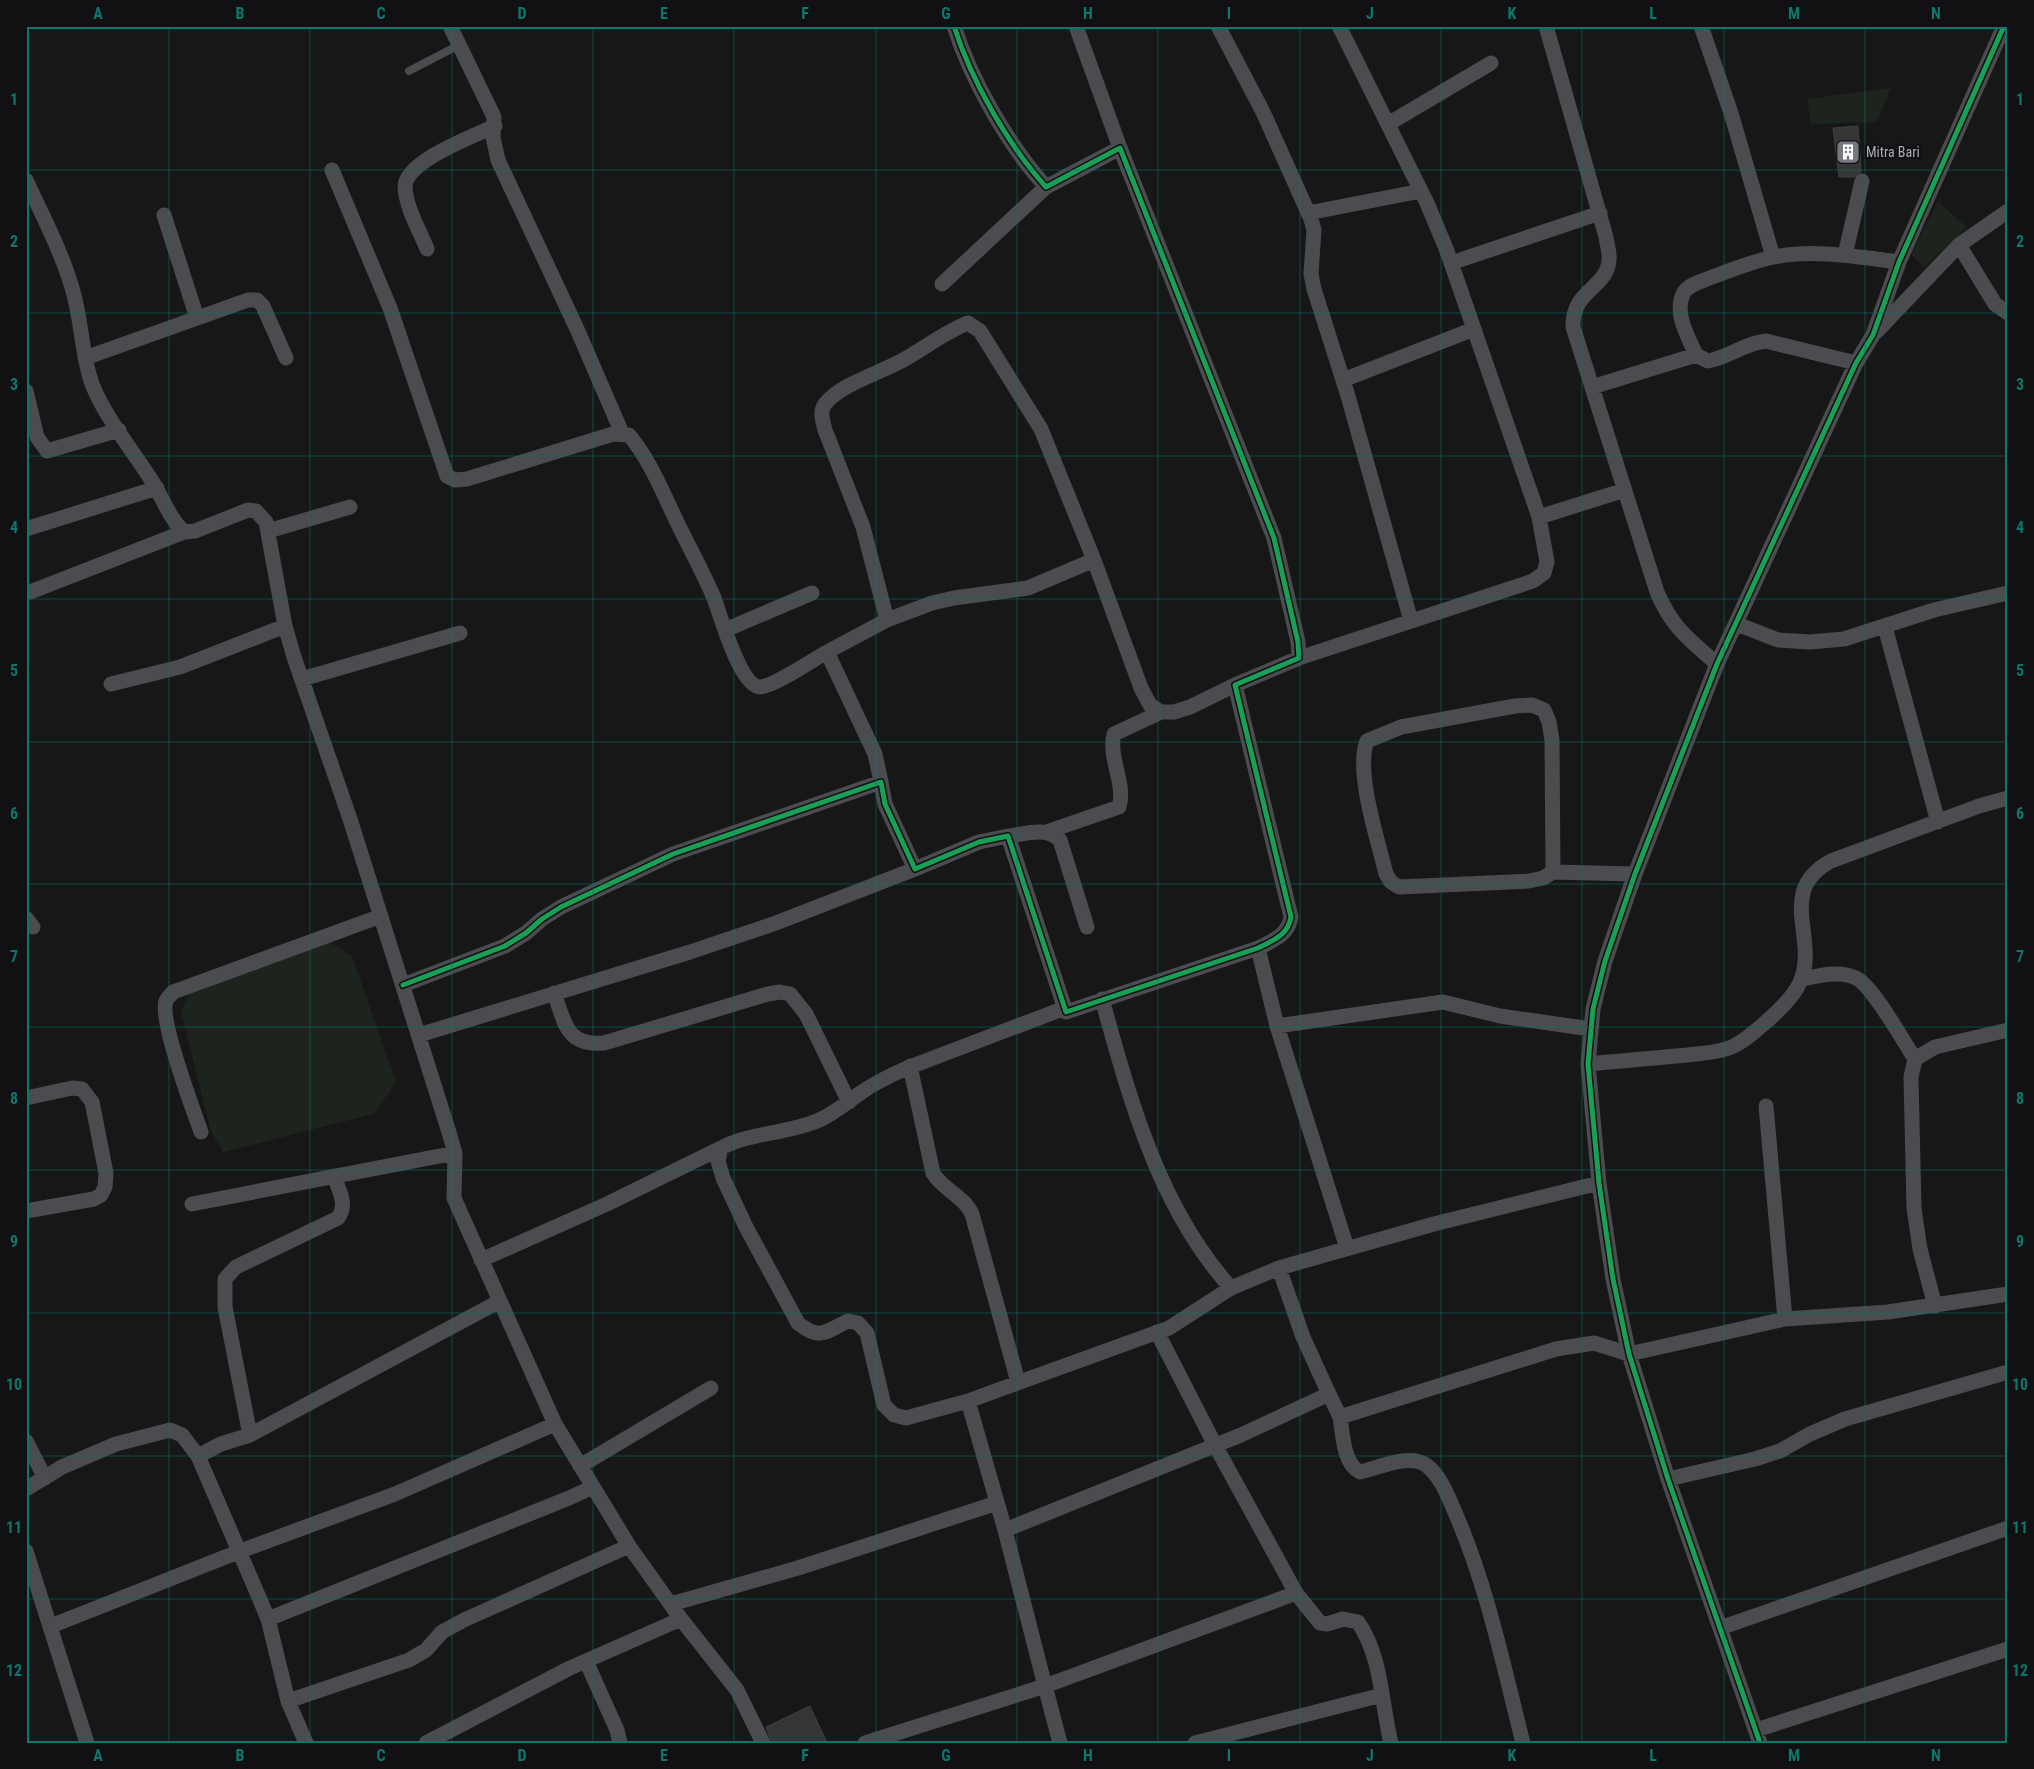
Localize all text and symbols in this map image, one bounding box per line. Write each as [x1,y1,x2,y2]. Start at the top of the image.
text: A [93,4,103,23]
text: B [236,4,245,23]
text: C [376,4,386,23]
text: D [517,4,527,23]
text: E [660,4,668,23]
text: F [801,4,809,23]
text: G [941,4,951,23]
text: H [1083,4,1093,23]
text: I [1227,4,1231,23]
text: J [1366,4,1374,23]
text: K [1508,4,1517,23]
text: L [1649,4,1657,23]
text: M [1788,4,1800,23]
text: N [1931,4,1941,23]
text: 1 [10,90,18,109]
text: 1 [2016,90,2024,109]
building icon: Mitra Bari [1835,139,1861,165]
place label: Mitra Bari [1866,144,1920,160]
text: 2 [10,232,18,251]
text: 2 [2016,232,2024,251]
text: 3 [10,375,18,394]
text: 3 [2016,375,2024,394]
text: 4 [10,518,18,537]
text: 4 [2016,518,2024,537]
text: 5 [10,661,18,680]
text: 5 [2016,661,2024,680]
text: 6 [10,804,18,823]
text: 6 [2016,804,2024,823]
text: 7 [10,947,18,966]
text: 7 [2016,947,2024,966]
text: 8 [10,1089,18,1108]
text: 8 [2016,1089,2024,1108]
text: 9 [10,1232,18,1251]
text: 9 [2016,1232,2024,1251]
text: 10 [6,1375,22,1394]
text: 10 [2012,1375,2028,1394]
text: 11 [6,1518,22,1537]
text: 11 [2012,1518,2028,1537]
text: 12 [6,1661,22,1680]
text: 12 [2012,1661,2028,1680]
text: A [93,1746,103,1765]
text: B [236,1746,245,1765]
text: C [376,1746,386,1765]
text: D [517,1746,527,1765]
text: E [660,1746,668,1765]
text: F [801,1746,809,1765]
text: G [941,1746,951,1765]
text: H [1083,1746,1093,1765]
text: I [1227,1746,1231,1765]
text: J [1366,1746,1374,1765]
text: K [1508,1746,1517,1765]
text: L [1649,1746,1657,1765]
text: M [1788,1746,1800,1765]
text: N [1931,1746,1941,1765]

